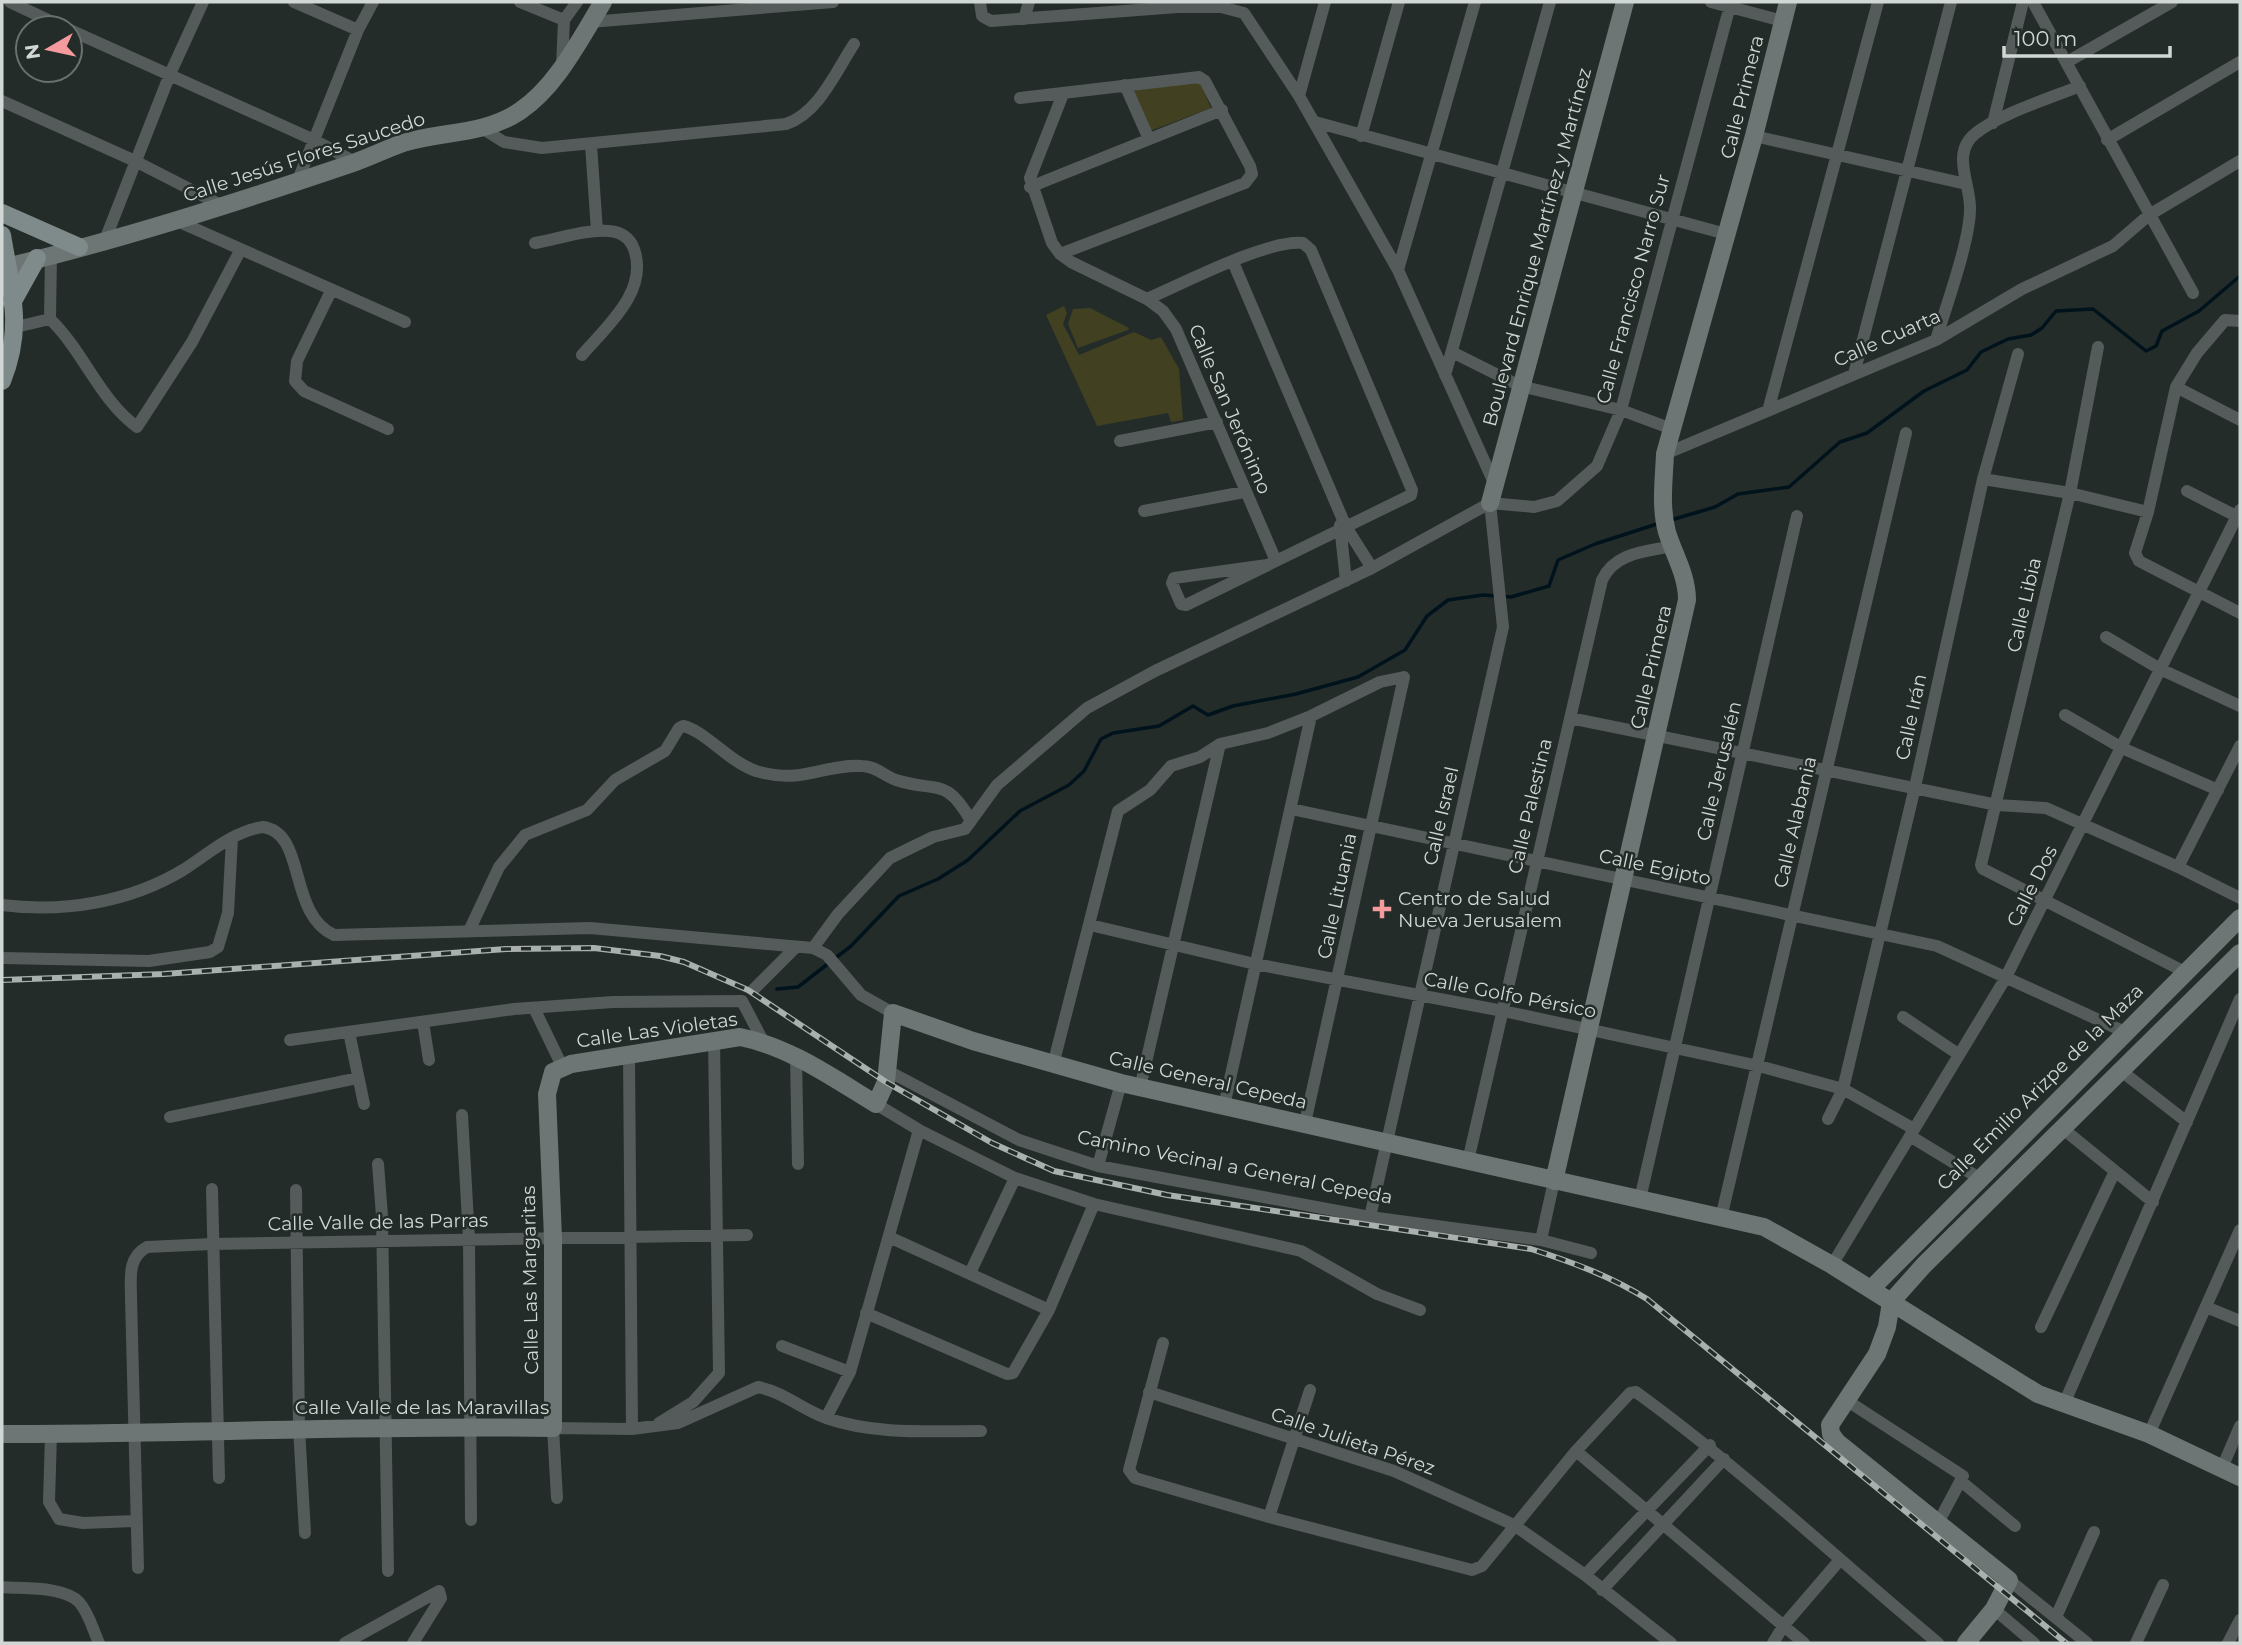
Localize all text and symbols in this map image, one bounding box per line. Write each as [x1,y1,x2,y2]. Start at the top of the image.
north arrow [14,14,84,84]
scale bar [2004,14,2170,58]
text: 100 m [2014,26,2077,51]
street label: Calle Primera [1716,33,1768,161]
text: N [20,42,45,61]
street label: Boulevard Enrique Martínez y Martínez [1478,65,1596,429]
street label: Calle Jesús Flores Saucedo [180,107,428,207]
street label: Calle Francisco Narro Sur [1591,172,1675,406]
street label: Calle Cuarta [1830,304,1944,372]
street label: Calle San Jerónimo [1184,321,1276,497]
street label: Calle Libia [2002,555,2046,655]
street label: Calle Primera [1626,603,1676,731]
street label: Calle Irán [1891,672,1931,762]
street label: Calle Jerusalén [1692,699,1746,843]
street label: Calle Palestina [1503,736,1557,876]
street label: Calle Alabania [1769,754,1821,890]
street label: Calle Israel [1418,764,1464,868]
street label: Calle Lituania [1312,831,1362,961]
street label: Calle Dos [2002,842,2062,930]
street label: Calle Egipto [1597,844,1713,890]
place label: Centro de Salud Nueva Jerusalem [1398,887,1562,932]
marker: Centro de Salud Nueva Jerusalem [1372,899,1392,919]
street label: Calle Golfo Pérsico [1422,967,1598,1023]
street label: Calle Emilio Arizpe de la Maza [1932,979,2148,1195]
street label: Calle Las Violetas [575,1007,739,1053]
street label: Calle General Cepeda [1107,1046,1309,1114]
street label: Camino Vecinal a General Cepeda [1075,1125,1395,1209]
street label: Calle Las Margaritas [517,1185,543,1375]
street label: Calle Valle de las Parras [268,1209,488,1235]
street label: Calle Valle de las Maravillas [295,1396,549,1419]
street label: Calle Julieta Pérez [1268,1402,1438,1480]

